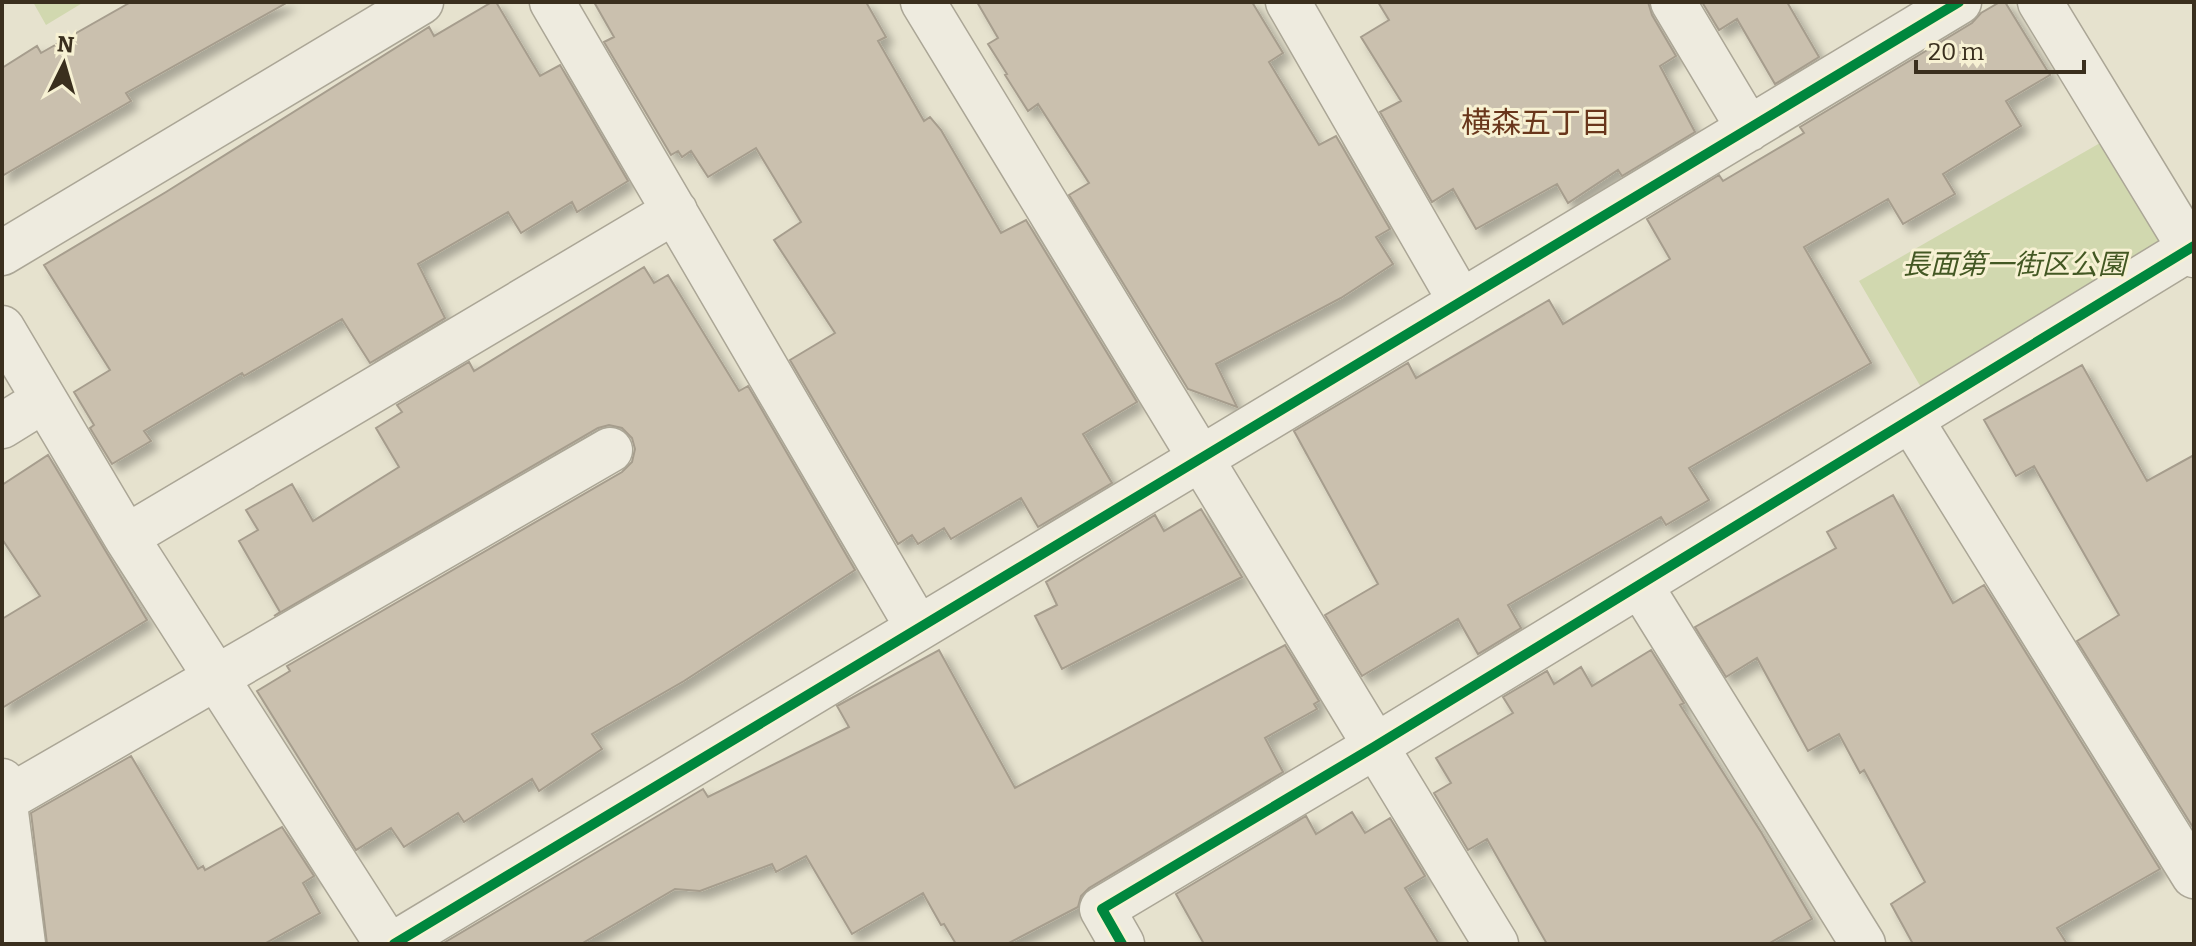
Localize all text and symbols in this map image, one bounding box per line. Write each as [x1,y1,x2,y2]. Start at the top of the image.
north arrow [24,24,104,104]
scale bar [1916,24,2084,74]
text: N [56,30,75,59]
text: 20 m [1928,38,1984,66]
district label: 横森五丁目 [1461,105,1611,141]
park label: 長面第一街区公園 [1902,248,2130,281]

